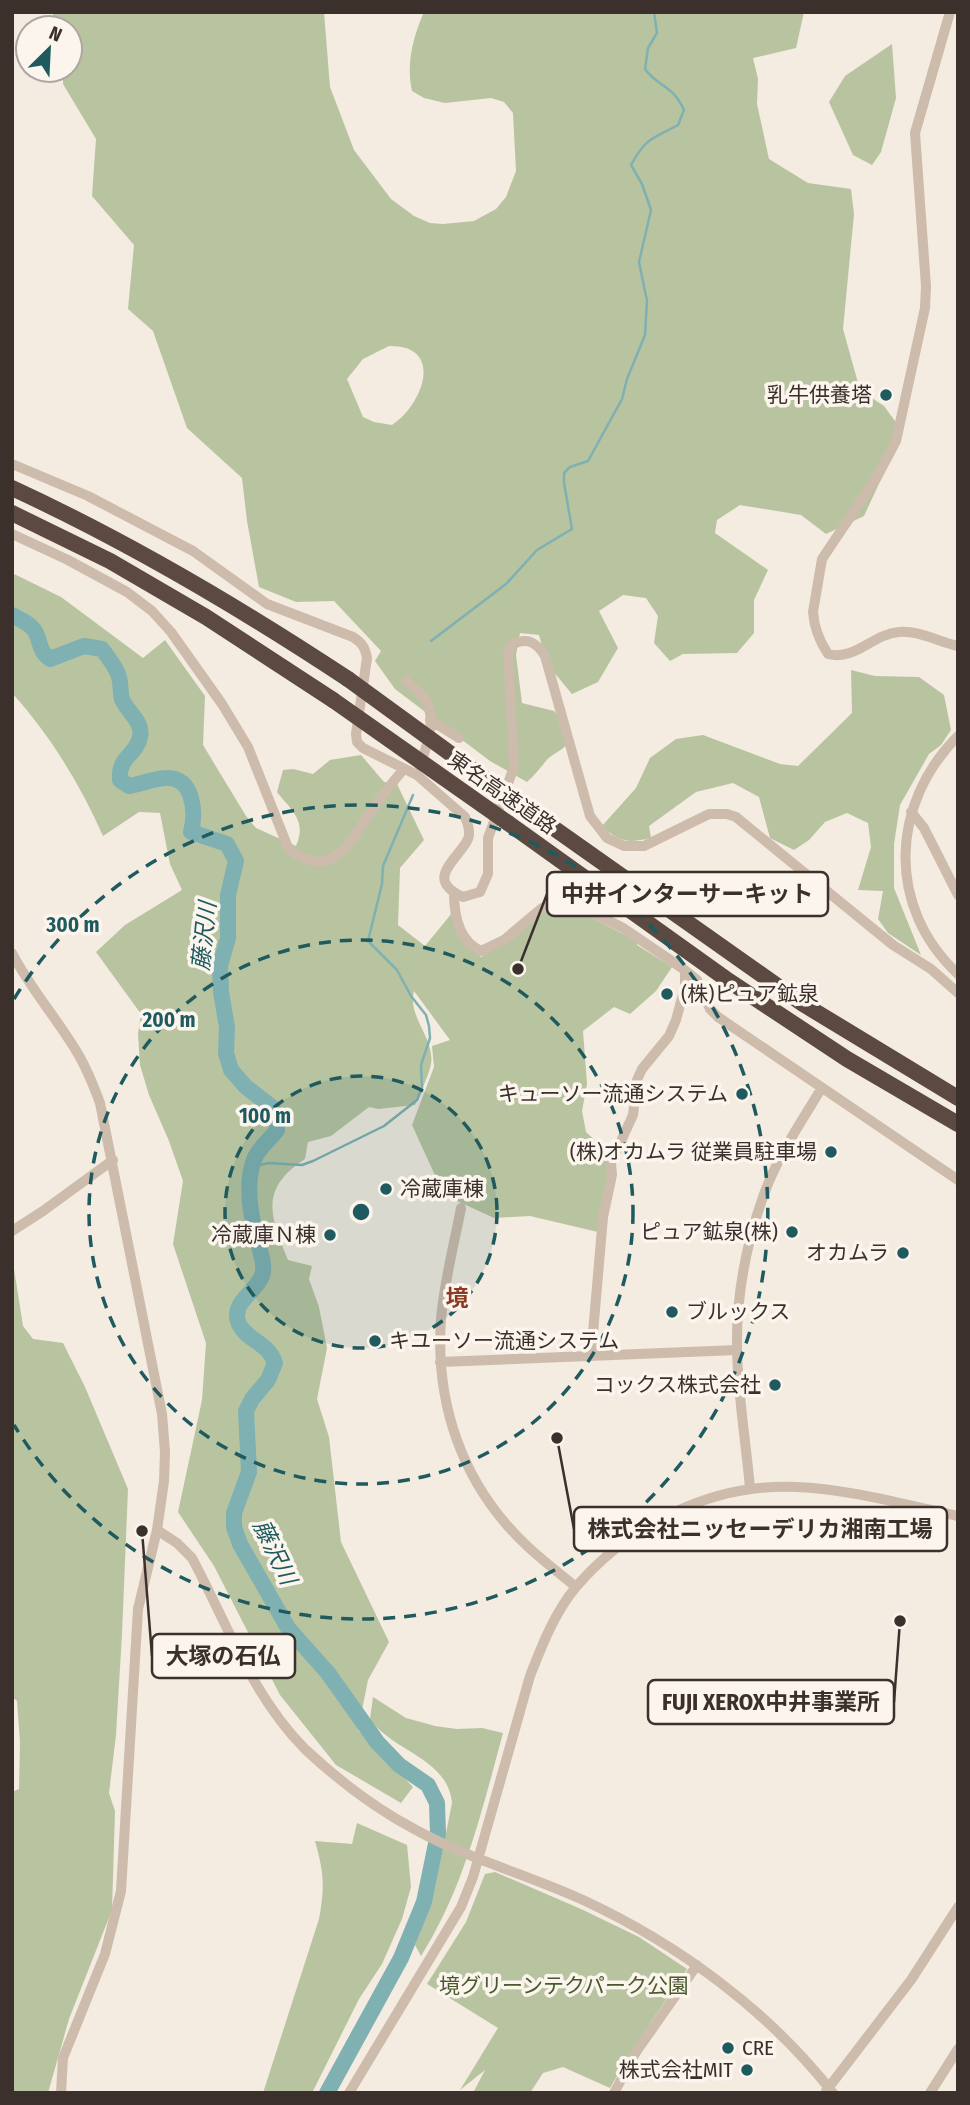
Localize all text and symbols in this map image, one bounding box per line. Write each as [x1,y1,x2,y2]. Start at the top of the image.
north arrow [14,14,84,84]
text: N [46,21,66,47]
place label: 乳牛供養塔 [767,382,872,408]
marker: 乳牛供養塔 [878,387,894,403]
street label: 東名高速道路 [443,746,561,840]
callout: 中井インターサーキット [547,872,828,916]
text: 中井インターサーキット [561,880,813,908]
water label: 藤沢川 [186,897,222,972]
text: 300 m [45,912,100,938]
place label: (株)ピュア鉱泉 [681,981,819,1007]
marker: (株)ピュア鉱泉 [659,986,675,1002]
text: 200 m [141,1007,196,1033]
place label: キューソー流通システム [498,1081,728,1107]
marker: キューソー流通システム [734,1086,750,1102]
text: 100 m [239,1103,291,1129]
place label: (株)オカムラ 従業員駐車場 [570,1139,817,1165]
marker: (株)オカムラ 従業員駐車場 [823,1144,839,1160]
place label: 冷蔵庫棟 [400,1176,484,1202]
marker: 冷蔵庫棟 [378,1181,394,1197]
centre of rings [349,1200,373,1224]
place label: ピュア鉱泉(株) [640,1219,778,1245]
place label: 冷蔵庫Ｎ棟 [211,1222,316,1248]
marker: ピュア鉱泉(株) [784,1224,800,1240]
marker: 冷蔵庫Ｎ棟 [322,1227,338,1243]
place label: オカムラ [806,1240,889,1266]
marker: オカムラ [895,1245,911,1261]
district label: 境 [446,1284,469,1312]
place label: ブルックス [686,1299,790,1325]
marker: ブルックス [664,1304,680,1320]
place label: キユーソー流通システム [389,1328,619,1354]
marker: キユーソー流通システム [367,1333,383,1349]
place label: コックス株式会社 [594,1372,761,1398]
marker: コックス株式会社 [767,1377,783,1393]
callout: 株式会社ニッセーデリカ湘南工場 [574,1507,947,1551]
water label: 藤沢川 [247,1515,304,1592]
text: 株式会社ニッセーデリカ湘南工場 [588,1515,933,1543]
callout: 大塚の石仏 [152,1634,295,1678]
text: 大塚の石仏 [166,1642,281,1670]
callout: FUJI XEROX中井事業所 [648,1680,894,1724]
text: FUJI XEROX中井事業所 [662,1688,880,1716]
park label: 境グリーンテクパーク公園 [439,1973,689,1999]
place label: CRE [742,2035,774,2061]
marker: CRE [720,2040,736,2056]
place label: 株式会社MIT [619,2057,733,2083]
marker: 株式会社MIT [739,2062,755,2078]

